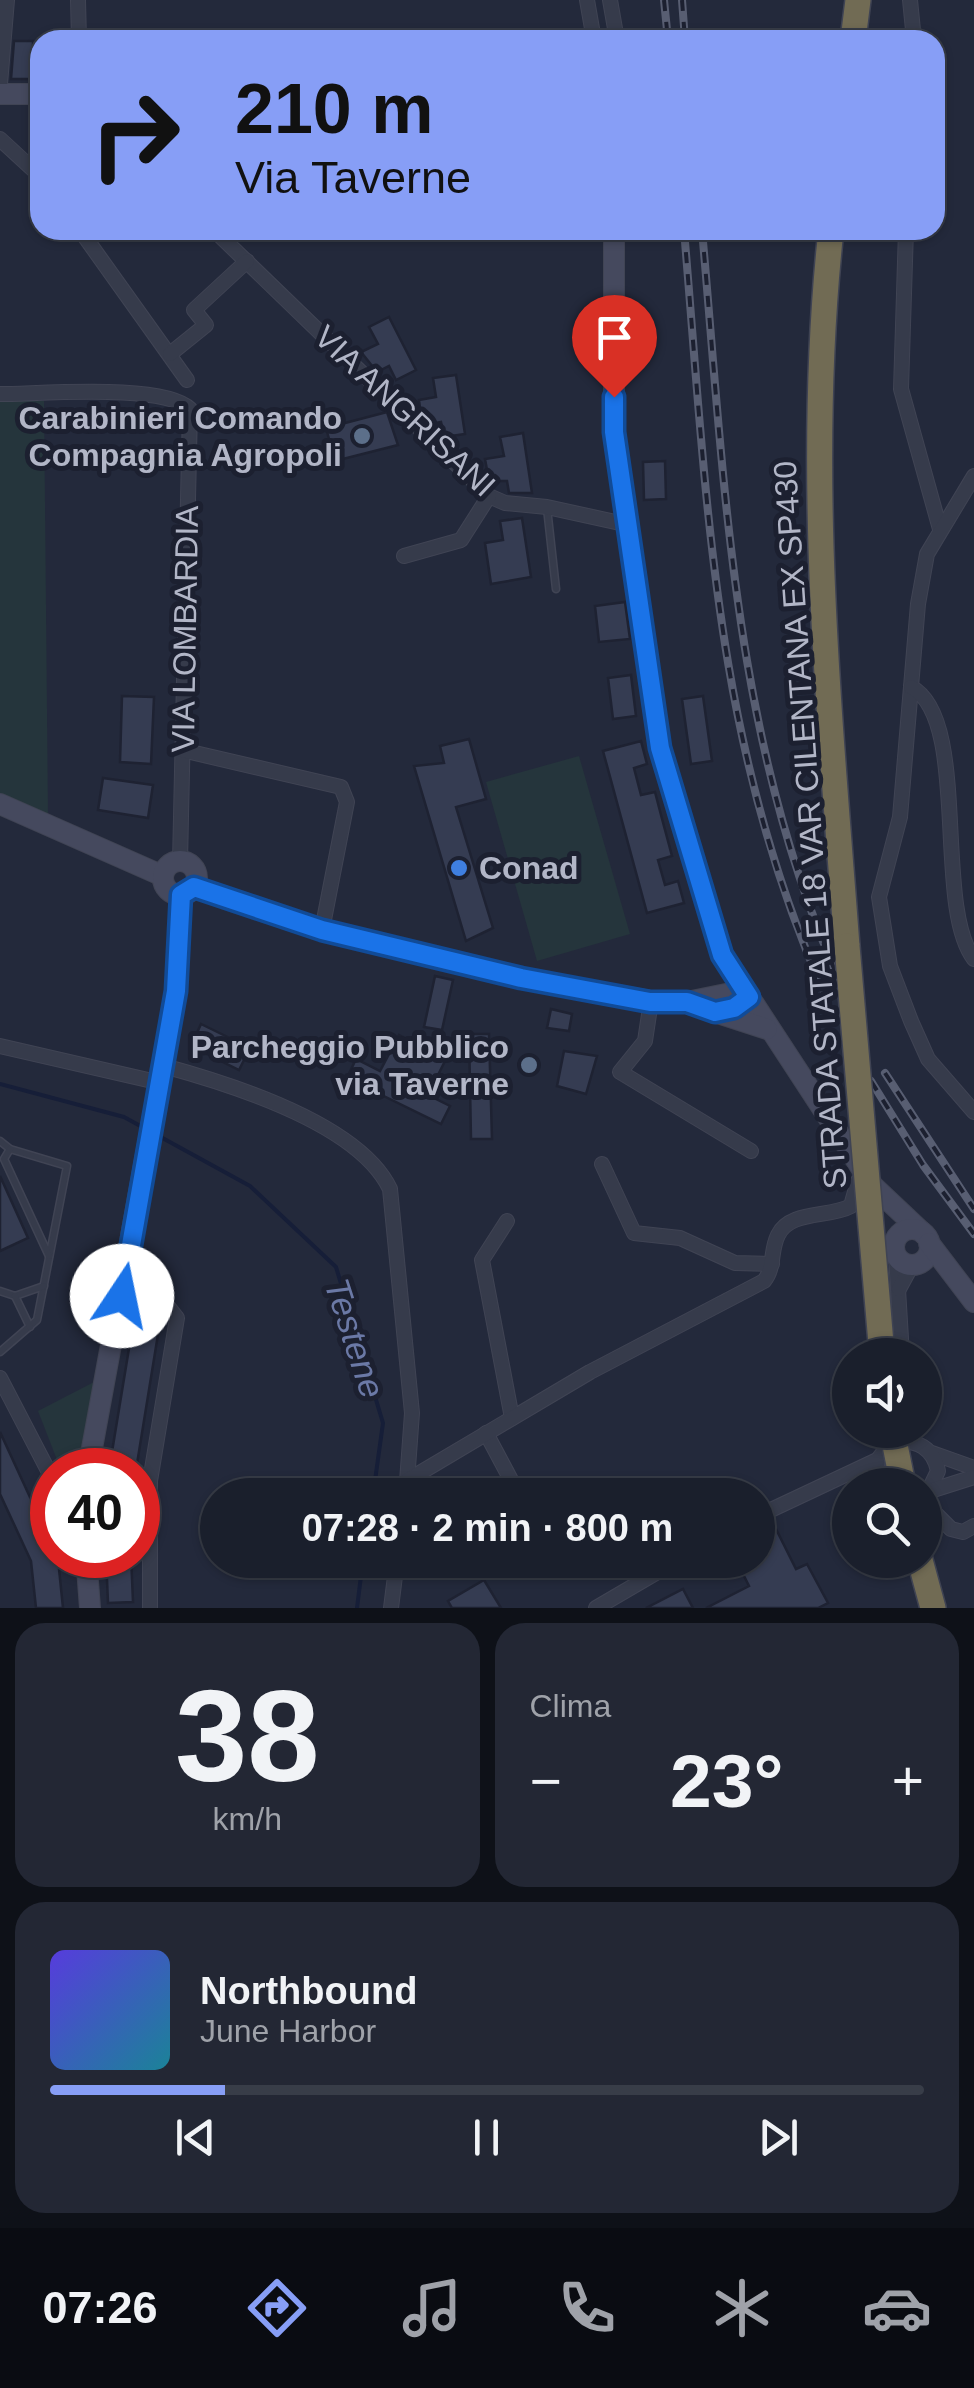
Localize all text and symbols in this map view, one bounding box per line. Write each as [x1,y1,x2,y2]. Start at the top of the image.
icon: right [70,70,200,200]
text: 210 m [235,70,433,148]
text: Via Taverne [235,152,471,203]
pin [572,295,657,398]
icon: arrive [587,310,642,365]
street label: VIA ANGRISANI [308,318,502,504]
place label: Carabinieri Comando Compagnia Agropoli [18,400,342,473]
marker: Carabinieri Comando Compagnia Agropoli [351,425,373,447]
street label: STRADA STATALE 18 VAR CILENTANA EX SP430 [767,460,853,1190]
street label: VIA LOMBARDIA [165,504,205,753]
place label: Conad [479,850,579,886]
marker: Conad [448,857,470,879]
place label: Parcheggio Pubblico via Taverne [191,1029,509,1102]
marker: Parcheggio Pubblico via Taverne [518,1054,540,1076]
position arrow [70,1244,174,1348]
water label: Testene [317,1273,393,1403]
map controls [832,1338,942,1578]
button: sound [832,1338,942,1448]
speed limit sign: 40 [30,1448,160,1578]
button: search [832,1468,942,1578]
text: 07:28 · 2 min · 800 m [302,1507,673,1549]
text: 38 [175,1663,320,1809]
text: Clima [530,1688,611,1724]
text: 23° [670,1739,783,1823]
text: − [530,1750,562,1812]
text: + [892,1750,924,1812]
text: km/h [213,1801,282,1837]
text: Northbound [200,1970,417,2012]
text: June Harbor [200,2013,376,2049]
icon: previous [168,2110,223,2165]
icon: pause [459,2110,514,2165]
icon: next [751,2110,806,2165]
icon: directions [242,2273,312,2343]
icon: music [397,2273,467,2343]
icon: phone [552,2273,622,2343]
icon: climate [707,2273,777,2343]
icon: car [862,2273,932,2343]
text: 07:26 [42,2282,158,2333]

